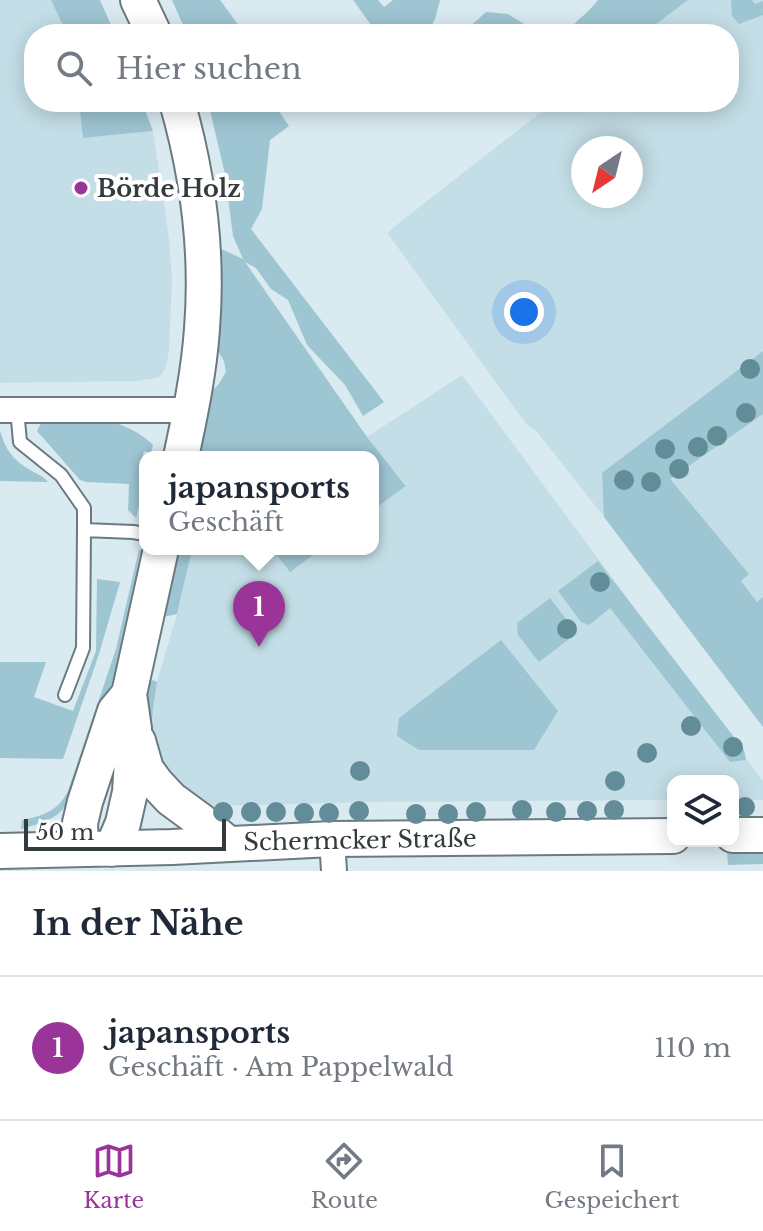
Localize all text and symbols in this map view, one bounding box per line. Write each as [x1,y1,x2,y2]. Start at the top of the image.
search box [24,24,739,112]
icon: search [52,46,96,90]
text: Hier suchen [116,50,302,87]
north arrow [571,136,643,208]
place label: Börde Holz [97,174,241,203]
marker: Börde Holz [72,179,90,197]
your location [504,292,544,332]
popup [139,451,379,555]
text: japansports [168,469,350,506]
text: Geschäft [168,506,284,538]
pin: 1 [233,581,285,647]
map controls [667,775,739,847]
button: layers [667,775,739,847]
scale bar [24,815,226,851]
text: 50 m [36,819,94,846]
street label: Schermcker Straße [243,823,477,857]
text: In der Nähe [32,902,244,944]
text: japansports [108,1014,290,1051]
text: 1 [52,1032,64,1064]
text: 110 m [654,1032,731,1064]
text: Geschäft · Am Pappelwald [108,1051,454,1083]
tab: Karte [83,1139,144,1214]
tab: Route [311,1139,378,1214]
tab: Gespeichert [545,1139,680,1214]

